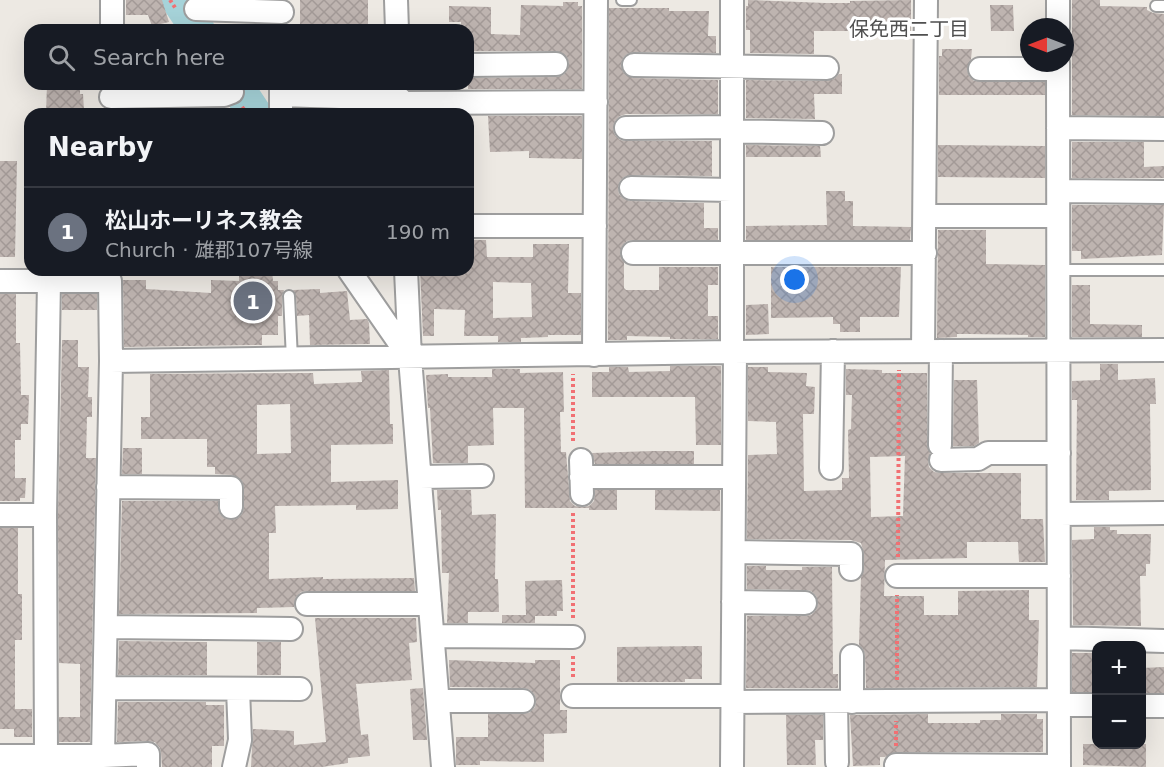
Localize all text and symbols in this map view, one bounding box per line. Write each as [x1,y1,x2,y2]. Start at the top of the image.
district label: 保免西二丁目 [849,17,969,41]
north arrow [1020,18,1074,72]
search box [24,24,474,90]
icon: search [45,41,78,74]
text: Search here [93,45,225,70]
text: Nearby [48,132,153,162]
text: 松山ホーリネス教会 [105,208,303,233]
text: 1 [61,220,74,244]
text: 190 m [386,220,450,244]
text: Church · 雄郡107号線 [105,238,313,262]
your location [780,265,809,294]
pin: 1 [234,278,272,324]
map controls [1092,641,1146,749]
button: + [1092,641,1146,695]
button: − [1092,695,1146,749]

